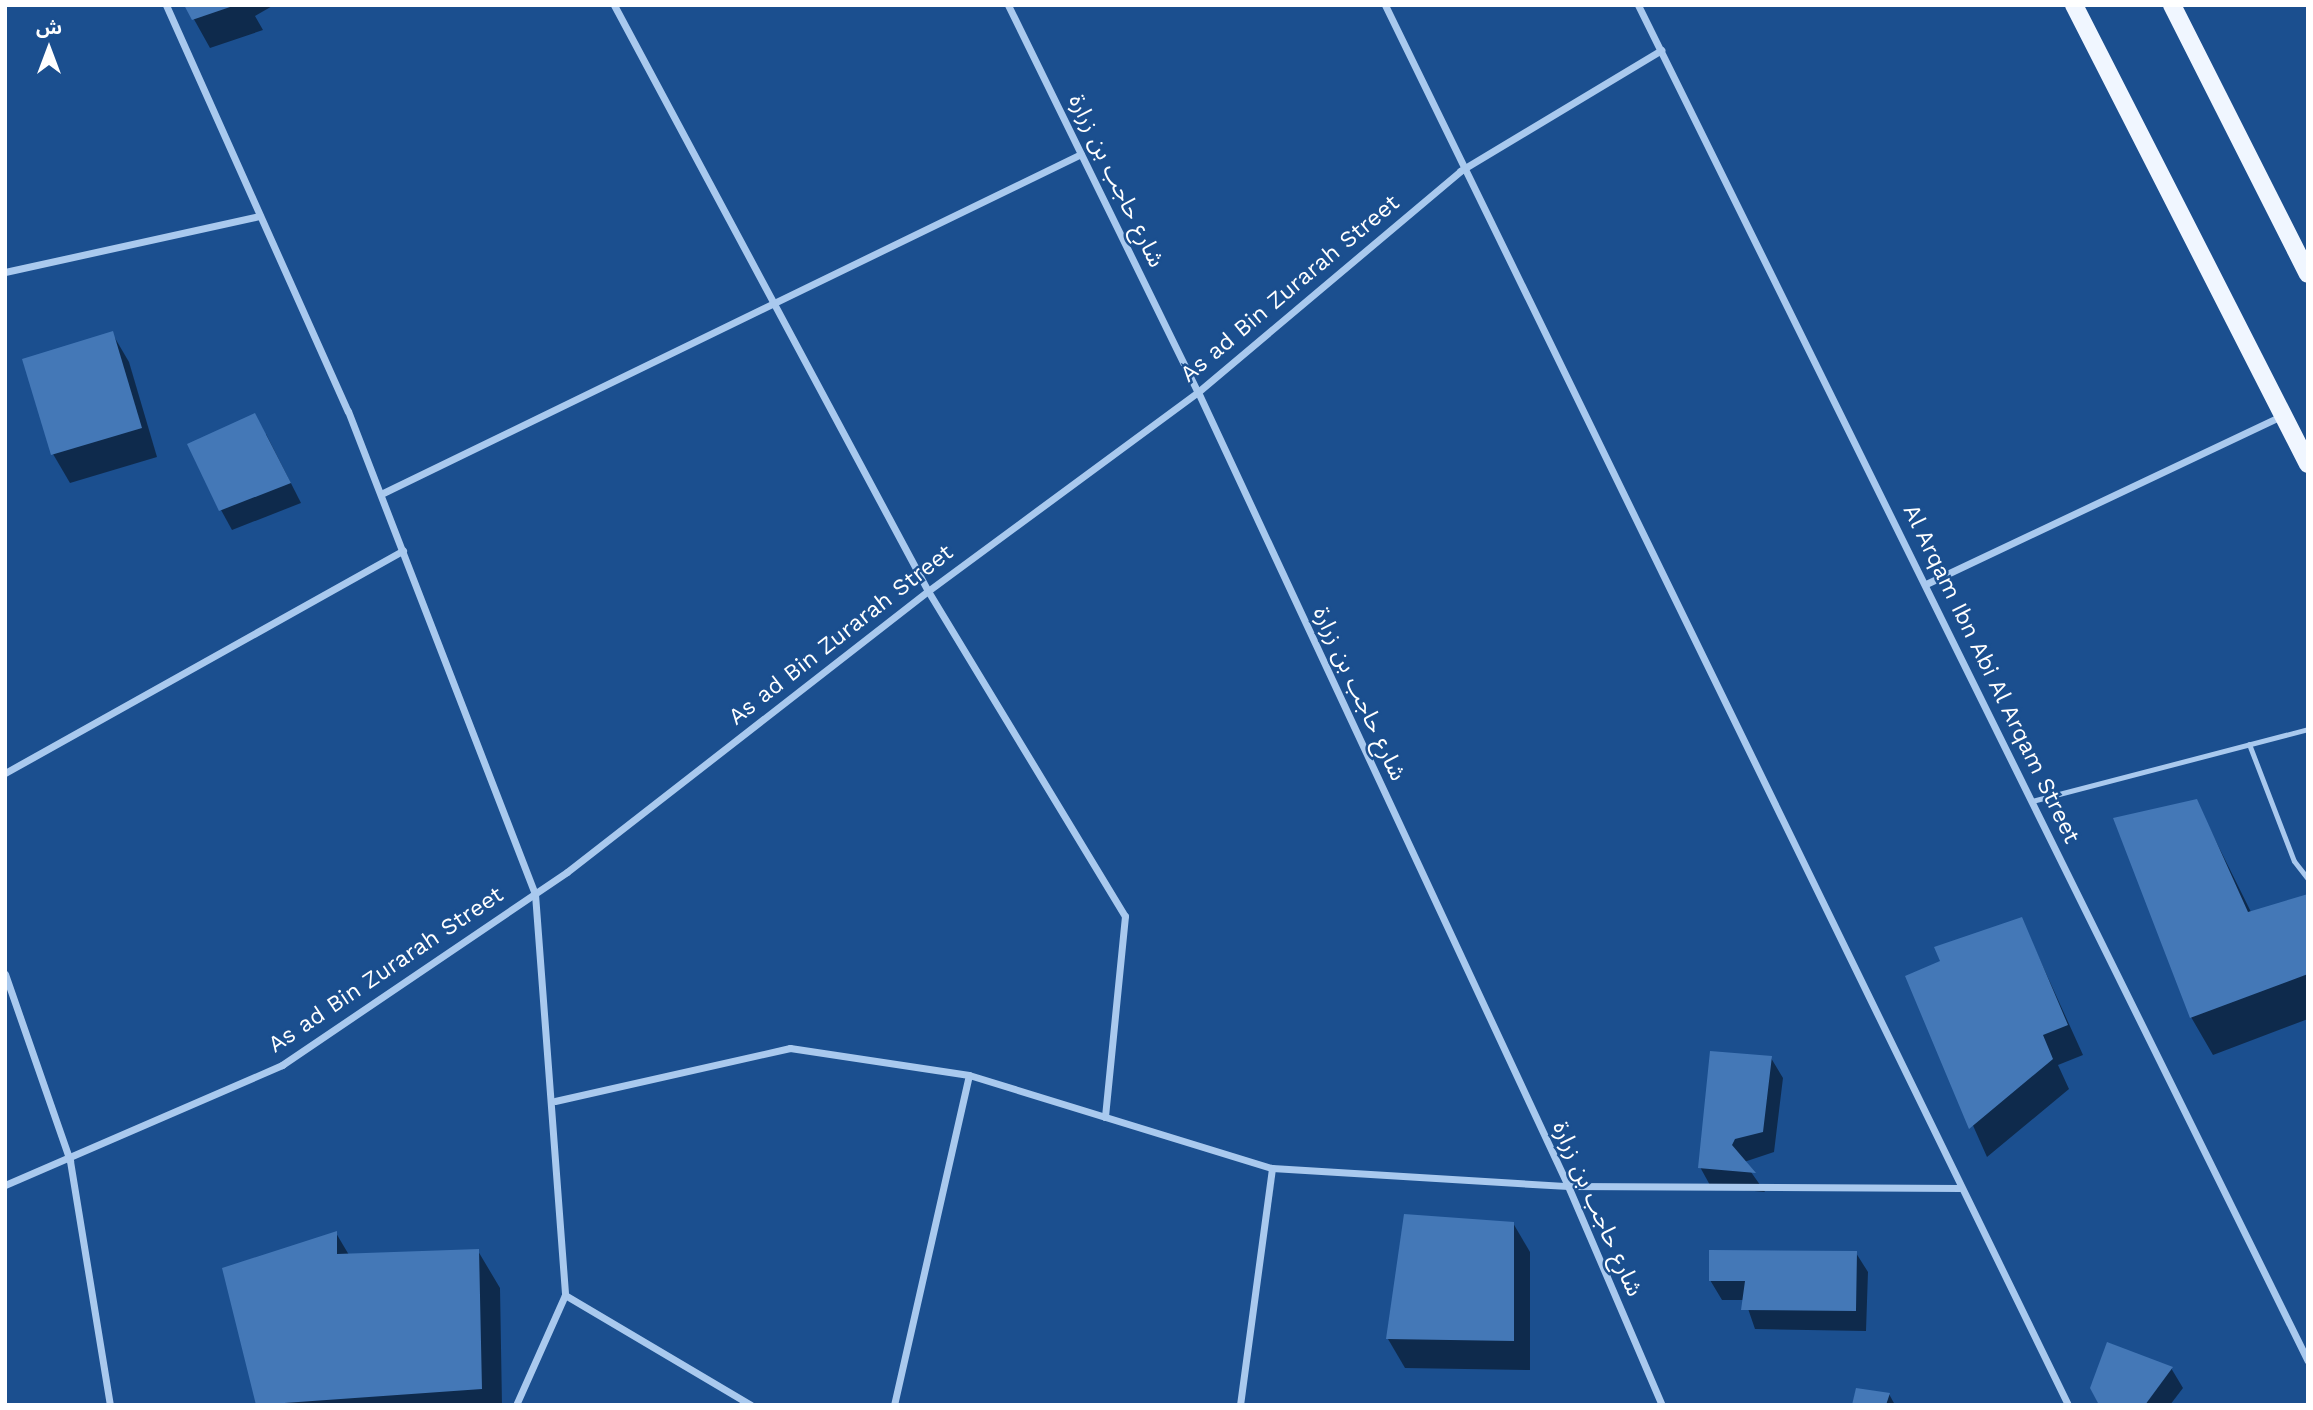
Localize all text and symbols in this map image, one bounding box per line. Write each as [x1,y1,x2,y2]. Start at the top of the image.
north arrow [14,14,84,84]
text: ش [36,16,62,39]
street label: شارع حاجب بن زرارة [1062,90,1170,272]
street label: As ad Bin Zurarah Street [1175,189,1405,389]
street label: Al Arqam Ibn Abi Al Arqam Street [1896,498,2086,850]
street label: As ad Bin Zurarah Street [723,539,959,731]
street label: شارع حاجب بن زرارة [1307,603,1411,785]
street label: As ad Bin Zurarah Street [263,881,509,1059]
street label: شارع حاجب بن زرارة [1546,1117,1648,1301]

